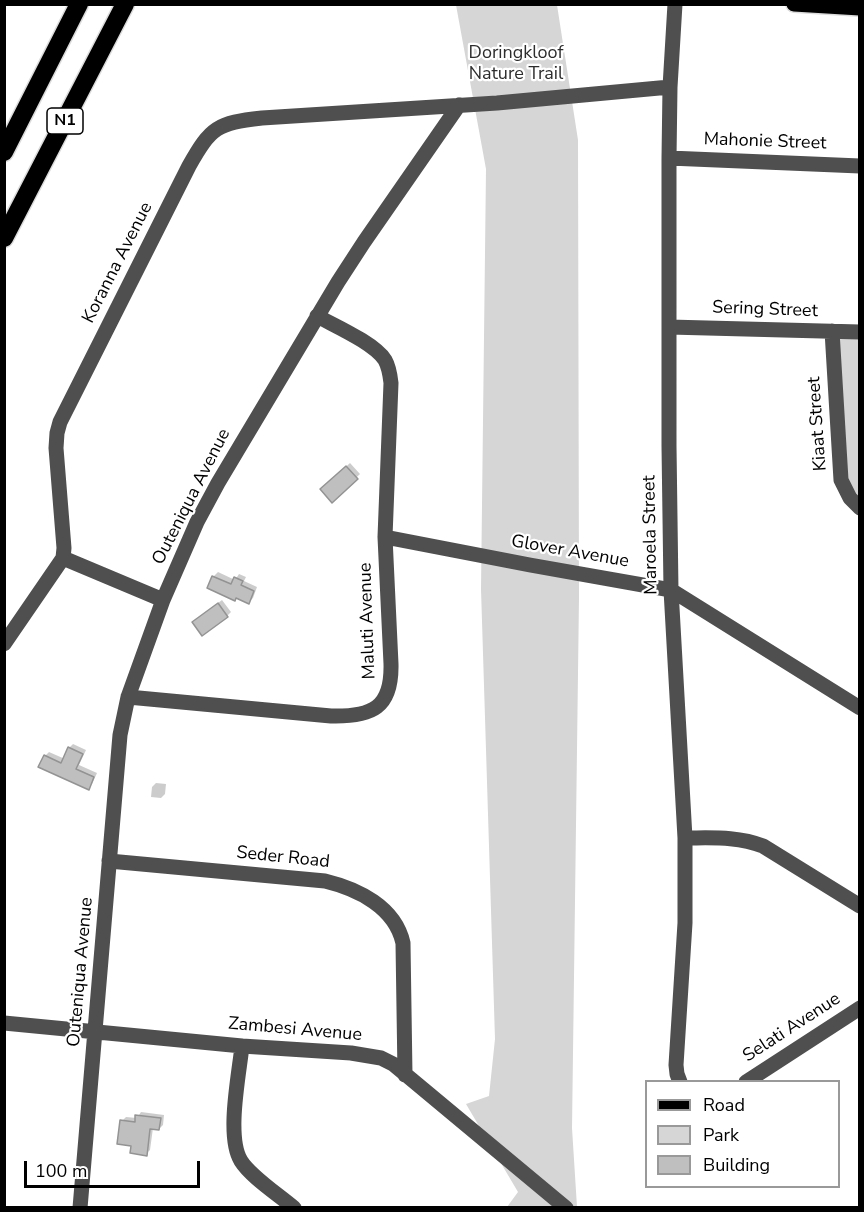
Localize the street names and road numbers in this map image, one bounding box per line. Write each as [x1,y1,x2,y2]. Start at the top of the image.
road number: N1 [47,108,83,134]
street label: Mahonie Street [703,129,827,155]
street label: Koranna Avenue [78,199,158,327]
street label: Sering Street [712,297,818,323]
street label: Kiaat Street [804,376,832,472]
street label: Outeniqua Avenue [148,425,236,569]
street label: Maroela Street [639,475,663,595]
street label: Glover Avenue [509,531,631,573]
street label: Maluti Avenue [355,562,381,680]
street label: Seder Road [235,842,331,874]
street label: Outeniqua Avenue [64,896,98,1048]
street label: Selati Avenue [739,988,845,1068]
street label: Zambesi Avenue [227,1013,363,1047]

